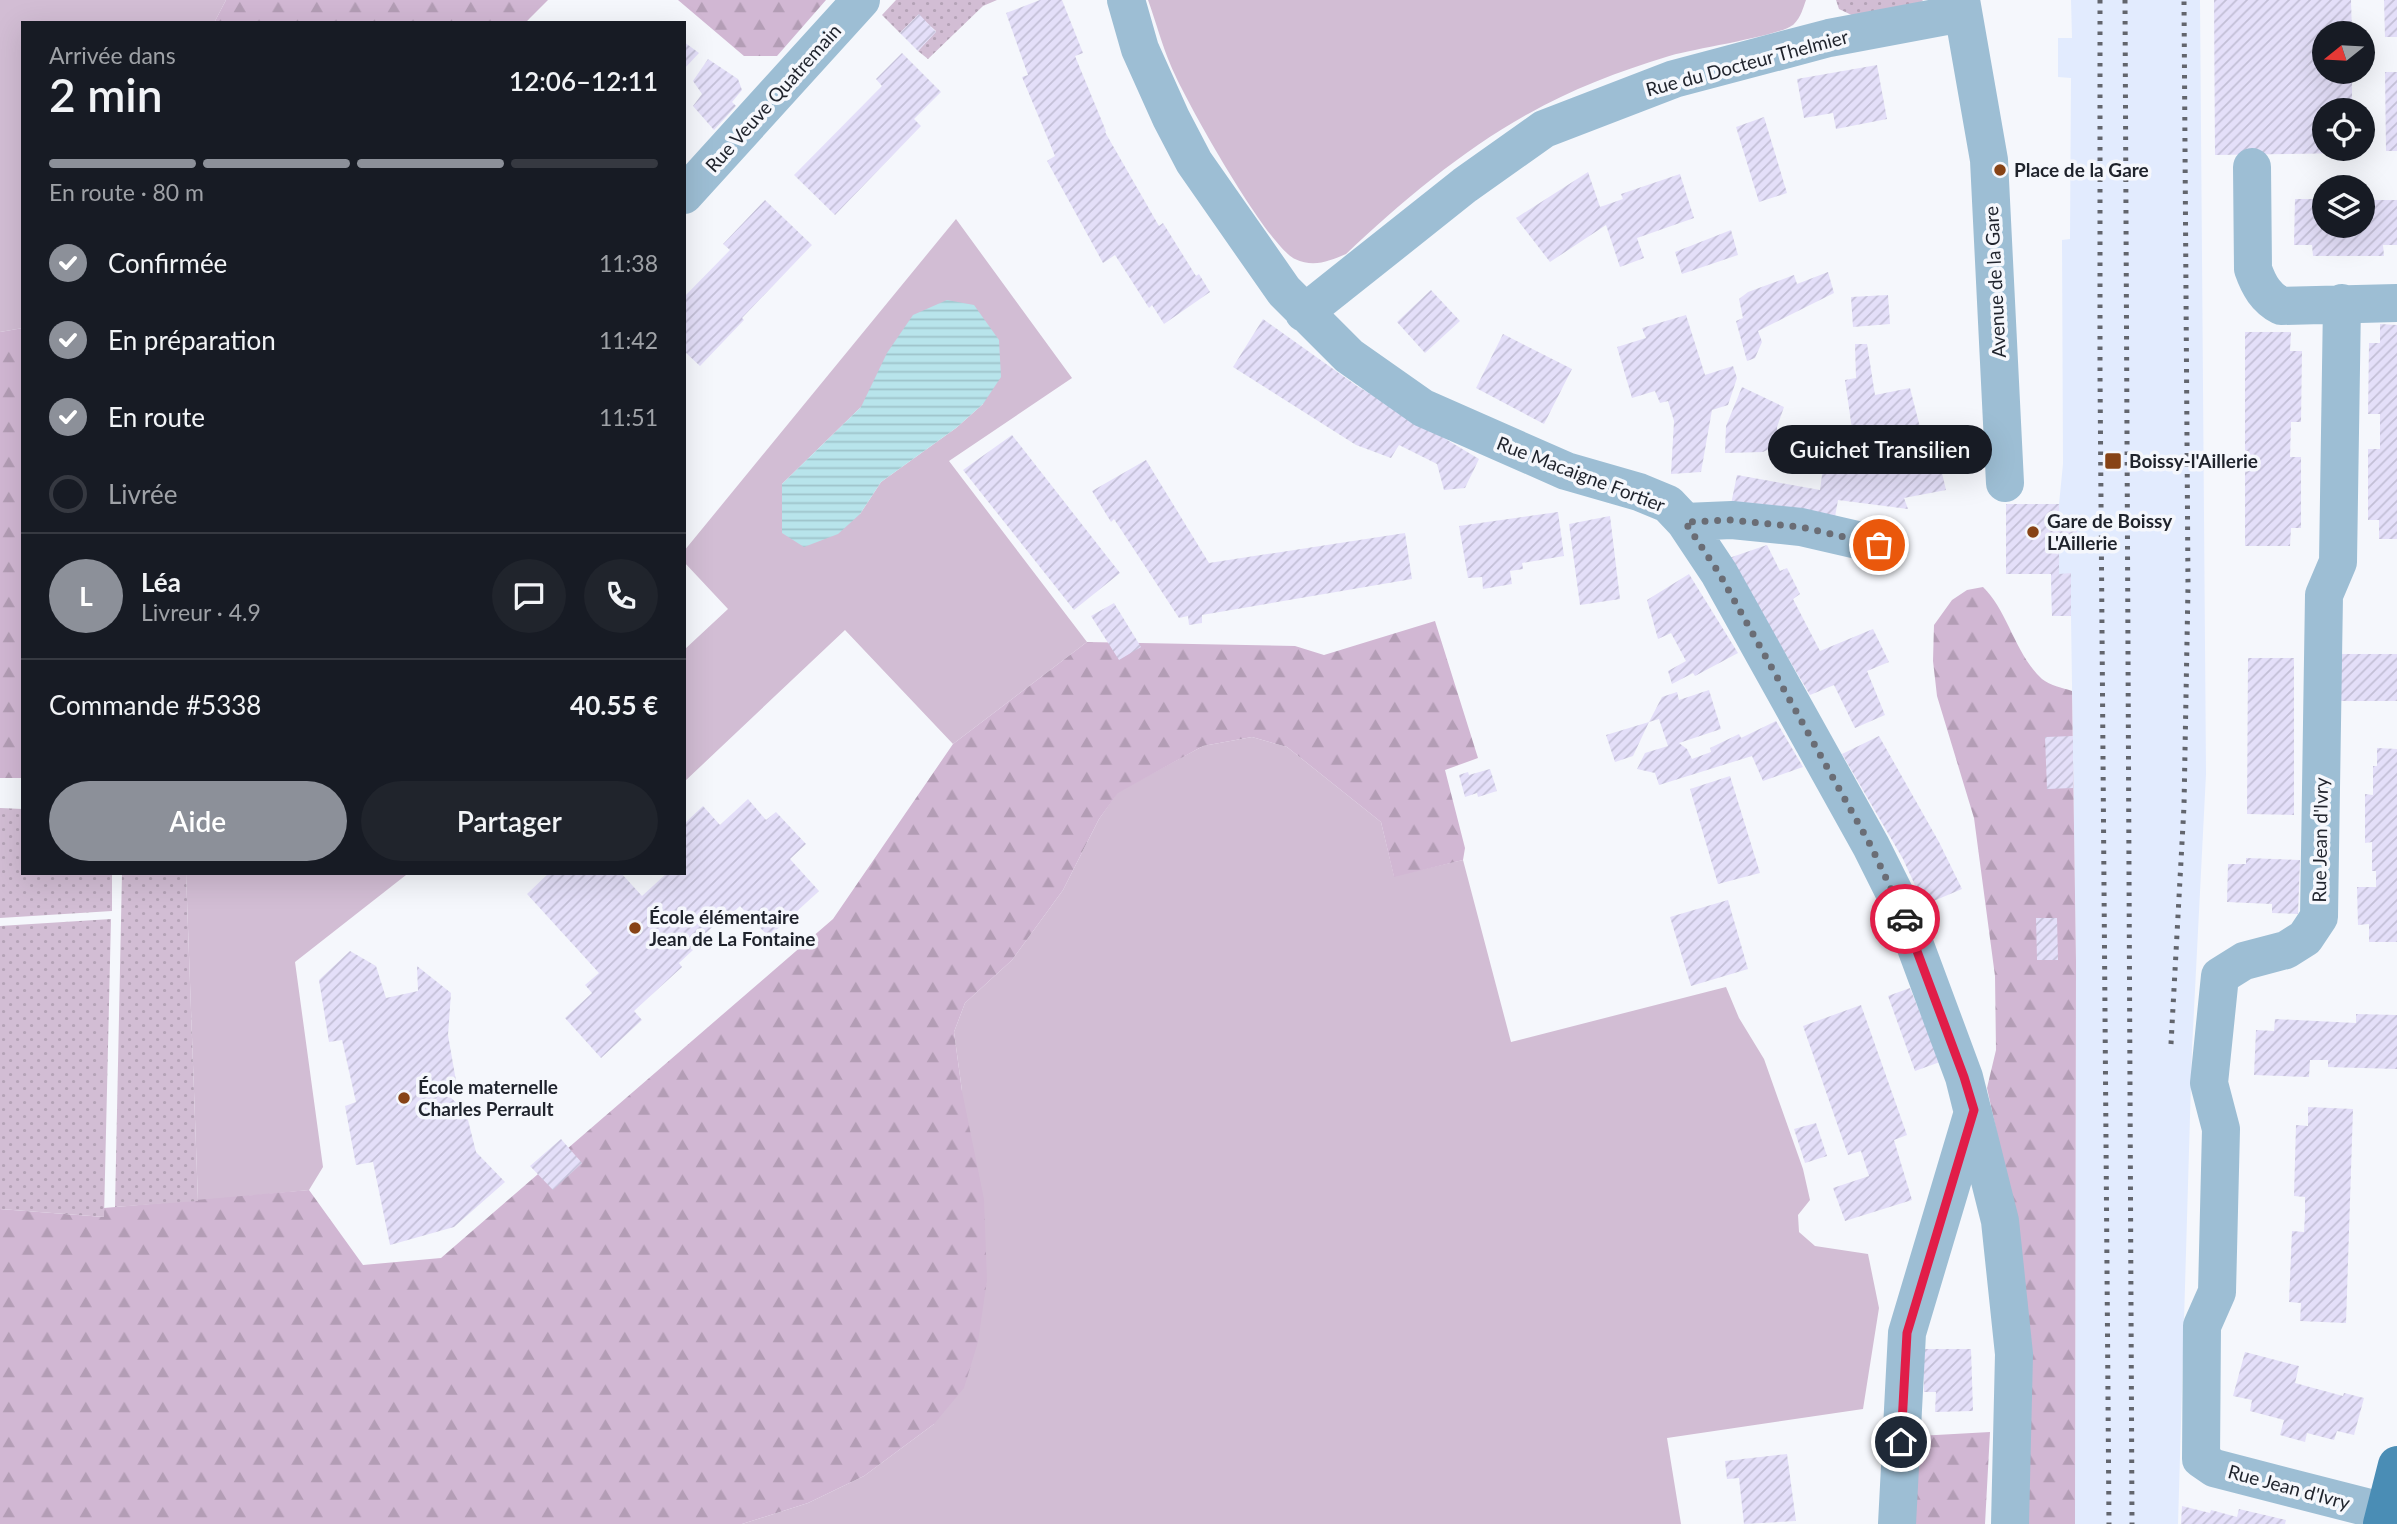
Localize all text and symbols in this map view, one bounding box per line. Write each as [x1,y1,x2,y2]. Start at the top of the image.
street label: Rue Veuve Quatremain [700,19,845,176]
north arrow [2312,21,2375,84]
map controls [2312,21,2375,238]
street label: Rue du Docteur Thelmier [1643,24,1851,101]
text: Arrivée dans [49,41,176,69]
text: 12:06–12:11 [509,65,658,97]
text: 2 min [49,67,163,122]
button: locate [2312,98,2375,161]
place label: Place de la Gare [2014,158,2149,181]
marker: Place de la Gare [1992,162,2008,178]
button: layers [2312,175,2375,238]
text: En route · 80 m [49,178,204,206]
street label: Avenue de la Gare [1979,206,2010,358]
icon: check [49,244,87,282]
text: Confirmée [108,247,227,279]
text: 11:38 [599,249,658,277]
icon: check [49,321,87,359]
text: En préparation [108,324,276,356]
text: 11:42 [599,326,658,354]
icon: check [49,398,87,436]
text: En route [108,401,205,433]
text: 11:51 [599,403,658,431]
callout: Guichet Transilien [1767,426,1991,475]
street label: Rue Macaigne Fortier [1494,431,1669,516]
text: Guichet Transilien [1790,435,1970,463]
place label: Boissy-l'Aillerie [2129,449,2258,472]
marker: Boissy-l'Aillerie [2103,451,2123,471]
text: Livrée [108,478,177,510]
place label: Gare de Boissy L'Aillerie [2047,509,2173,554]
pin [1849,515,1909,575]
marker: Gare de Boissy L'Aillerie [2025,524,2041,540]
icon: bag [1860,526,1898,564]
button: chat [492,559,566,633]
button: phone [584,559,658,633]
text: Léa [141,566,181,598]
text: L [79,580,93,612]
text: Livreur · 4.9 [141,598,261,626]
text: Commande #5338 [49,689,261,721]
text: 40.55 € [570,689,658,721]
street label: Rue Jean d'Ivry [2307,777,2332,903]
button: Aide [49,781,347,861]
button: Partager [361,781,658,861]
courier [1870,884,1940,954]
icon: car [1886,900,1924,938]
place label: École élémentaire Jean de La Fontaine [649,905,815,950]
marker: École élémentaire Jean de La Fontaine [627,920,643,936]
place label: École maternelle Charles Perrault [418,1075,558,1120]
marker: École maternelle Charles Perrault [396,1090,412,1106]
pin [1871,1412,1931,1472]
icon: home [1882,1423,1920,1461]
street label: Rue Jean d'Ivry [2226,1459,2353,1514]

